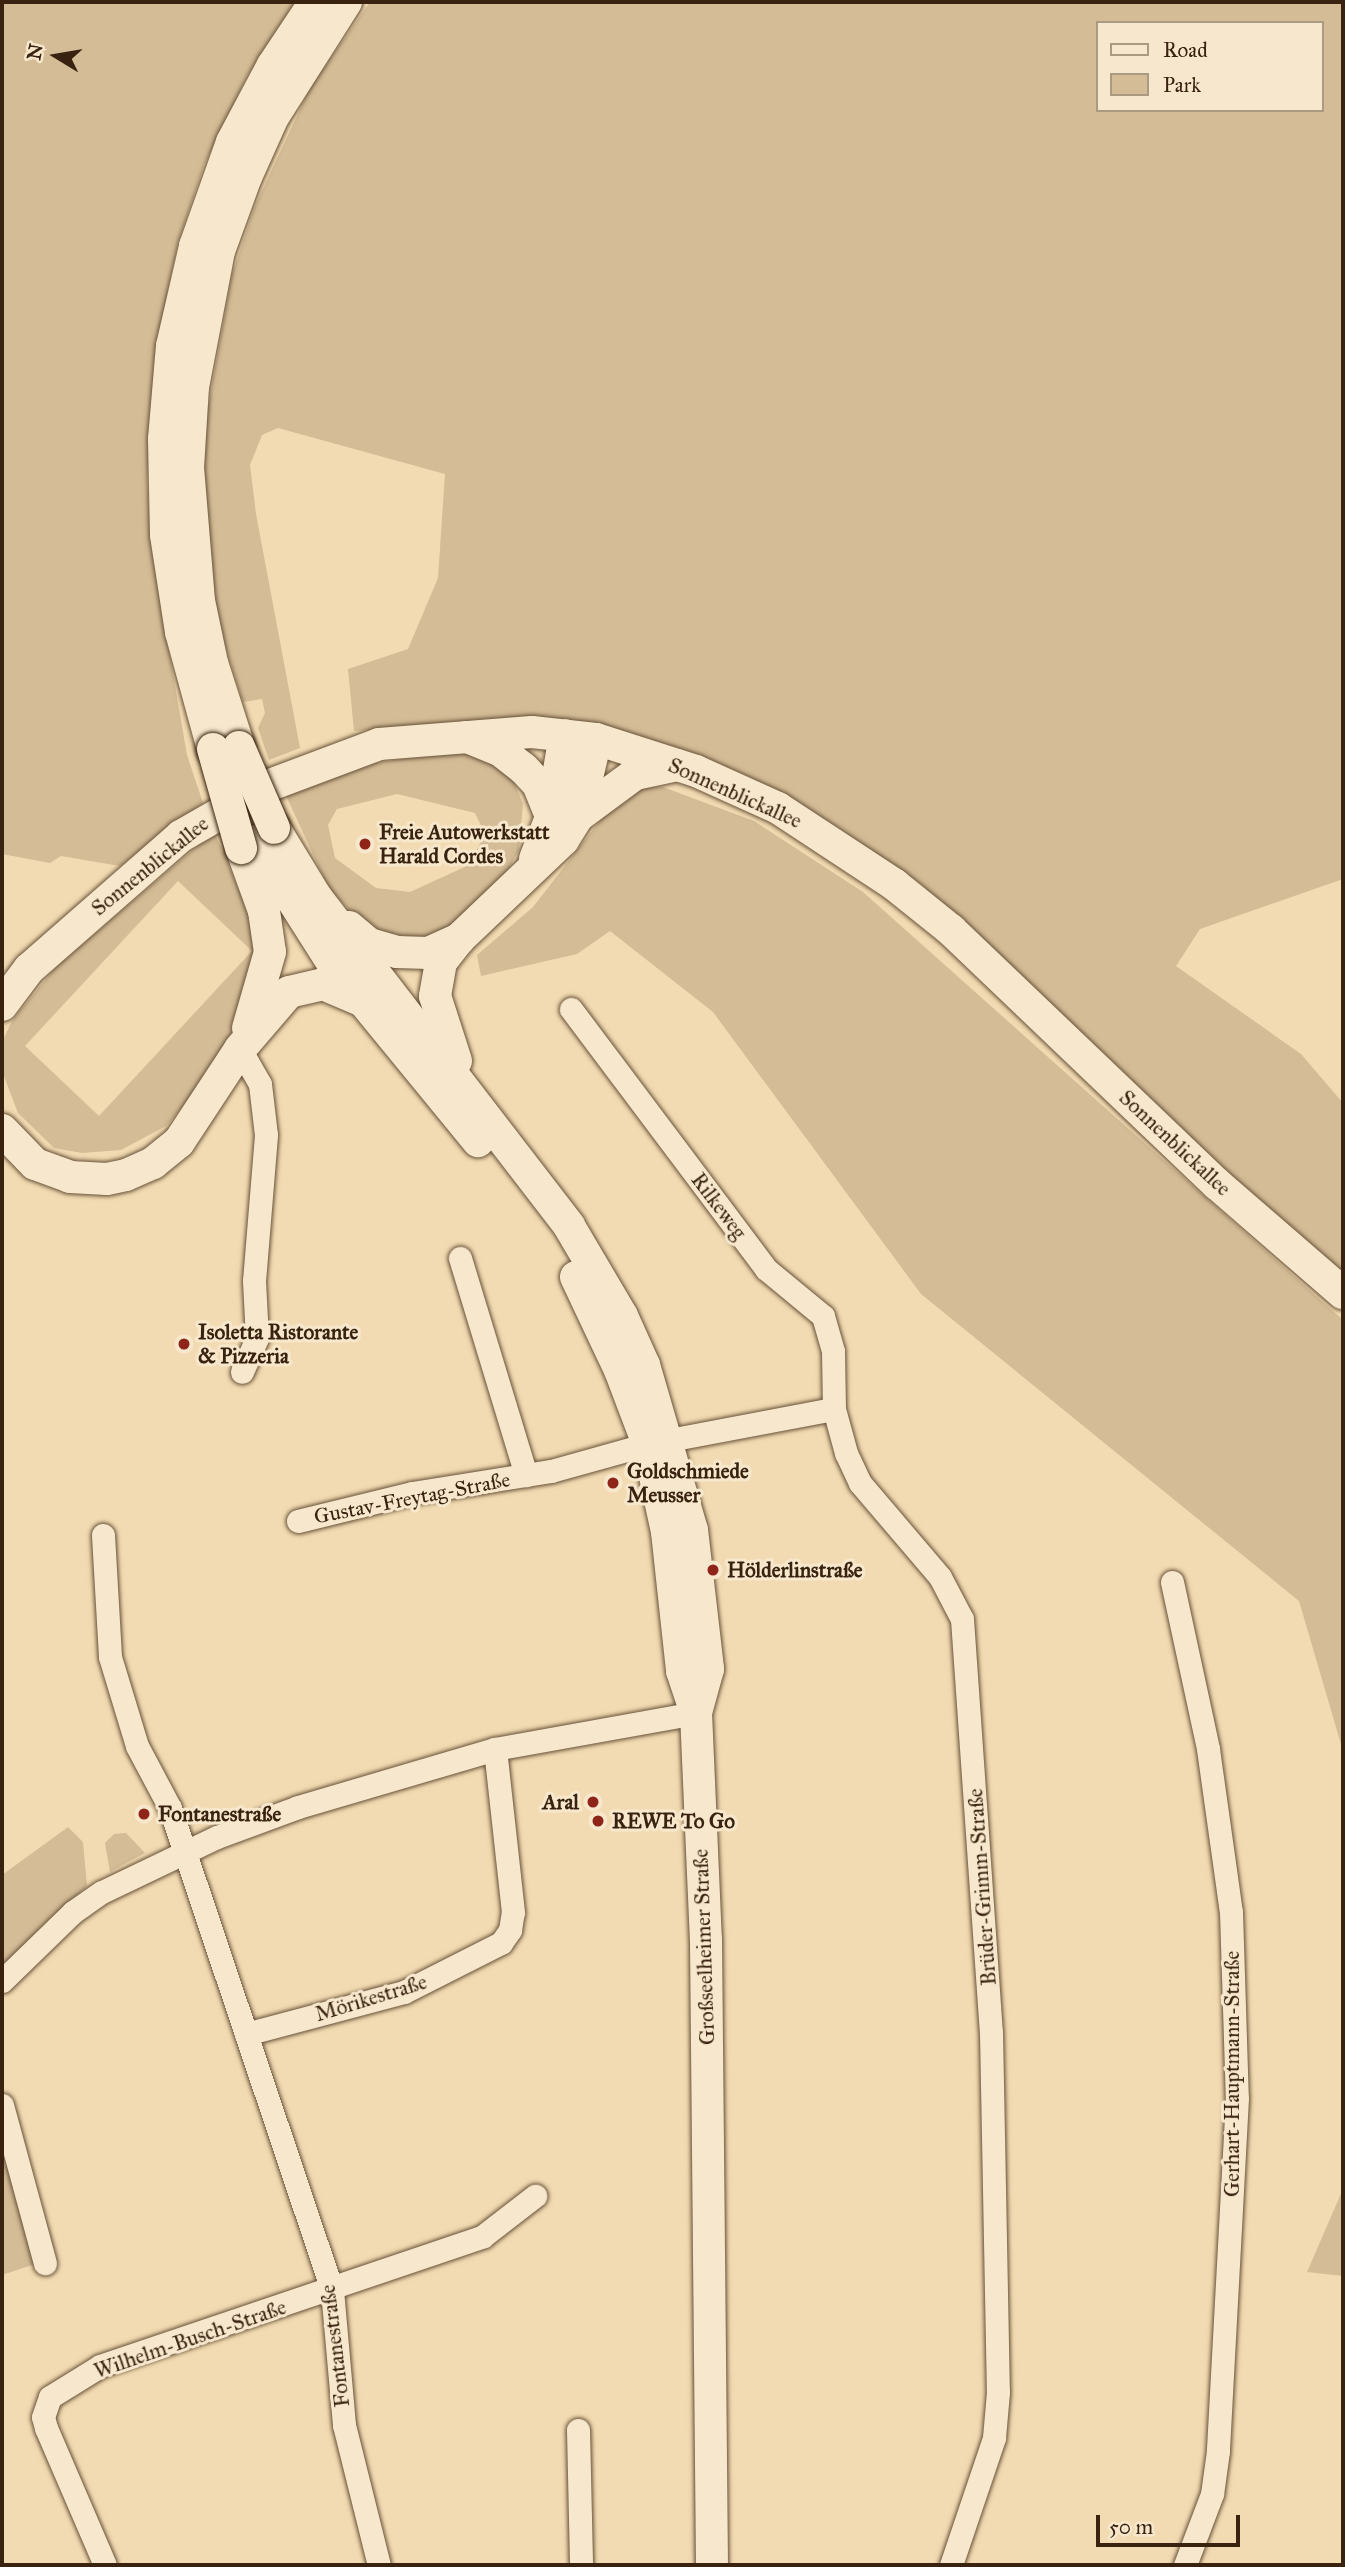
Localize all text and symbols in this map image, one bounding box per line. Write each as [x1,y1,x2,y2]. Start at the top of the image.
north arrow [21,21,91,91]
legend [1096,21,1324,112]
text: Road [1163,37,1208,63]
text: N [22,42,48,62]
text: Park [1163,72,1201,98]
street label: Sonnenblickallee [664,752,806,834]
street label: Sonnenblickallee [86,811,214,921]
place label: Freie Autowerkstatt Harald Cordes [379,819,549,869]
marker: Freie Autowerkstatt Harald Cordes [357,836,373,852]
street label: Sonnenblickallee [1114,1085,1236,1201]
street label: Rilkeweg [686,1168,752,1244]
place label: Isoletta Ristorante & Pizzeria [198,1319,358,1369]
marker: Isoletta Ristorante & Pizzeria [176,1336,192,1352]
place label: Goldschmiede Meusser [627,1458,749,1508]
street label: Gustav-Freytag-Straße [312,1467,512,1529]
marker: Goldschmiede Meusser [605,1475,621,1491]
place label: Hölderlinstraße [727,1557,863,1583]
marker: Hölderlinstraße [705,1562,721,1578]
street label: Brüder-Grimm-Straße [963,1788,1001,1986]
place label: Aral [542,1789,579,1815]
marker: Aral [585,1794,601,1810]
place label: Fontanestraße [158,1801,281,1827]
marker: Fontanestraße [136,1806,152,1822]
place label: REWE To Go [612,1808,735,1834]
marker: REWE To Go [590,1813,606,1829]
street label: Großseelheimer Straße [688,1849,720,2045]
street label: Gerhart-Hauptmann-Straße [1219,1951,1245,2197]
street label: Mörikestraße [312,1969,430,2027]
street label: Fontanestraße [315,2283,355,2409]
street label: Wilhelm-Busch-Straße [91,2294,289,2384]
scale bar [1100,2500,1244,2544]
text: 50 m [1109,2514,1153,2540]

